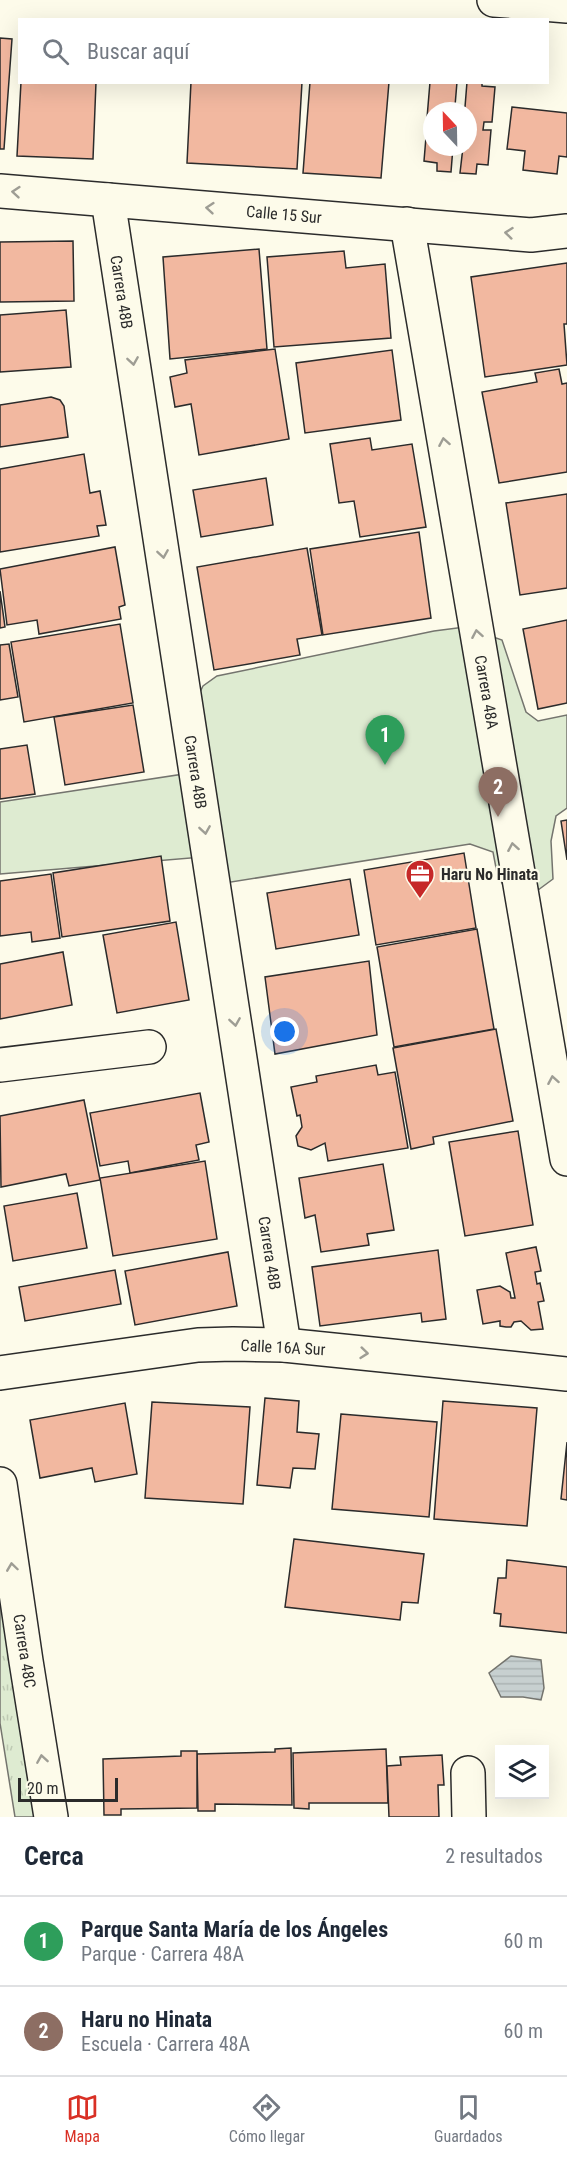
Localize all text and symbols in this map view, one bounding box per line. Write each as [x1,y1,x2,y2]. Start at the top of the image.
search box [18,18,549,84]
icon: search [39,35,72,68]
text: Buscar aquí [87,39,190,64]
north arrow [423,102,477,156]
one-way arrow [11,186,20,199]
one-way arrow [205,202,214,215]
street label: Calle 15 Sur [245,202,323,227]
one-way arrow [504,227,513,240]
street label: Carrera 48B [106,254,137,330]
one-way arrow [127,357,139,366]
one-way arrow [438,437,451,447]
one-way arrow [156,549,168,559]
one-way arrow [471,629,484,639]
street label: Carrera 48A [471,654,502,731]
pin: 1 [366,716,404,765]
street label: Carrera 48B [180,734,211,810]
pin: 2 [478,768,518,817]
one-way arrow [198,824,211,834]
one-way arrow [507,842,520,852]
office icon: Haru No Hinata [404,858,436,900]
place label: Haru No Hinata [441,865,539,884]
your location [270,1017,299,1046]
one-way arrow [228,1018,240,1027]
one-way arrow [548,1076,560,1085]
street label: Carrera 48B [254,1215,285,1291]
street label: Calle 16A Sur [240,1336,326,1359]
one-way arrow [359,1346,368,1359]
one-way arrow [7,1562,19,1571]
street label: Carrera 48C [9,1613,40,1689]
map controls [495,1745,549,1799]
button: layers [495,1745,549,1799]
one-way arrow [36,1755,49,1765]
scale bar [18,1775,118,1802]
text: 20 m [27,1779,59,1798]
text: Cerca [24,1841,84,1871]
text: 2 resultados [445,1844,543,1868]
text: Parque Santa María de los Ángeles [81,1917,388,1942]
text: 1 [38,1929,49,1953]
text: 60 m [504,1929,543,1953]
text: Parque · Carrera 48A [81,1942,244,1966]
text: Haru no Hinata [81,2007,212,2032]
text: 2 [38,2019,49,2043]
text: 60 m [504,2019,543,2043]
text: Escuela · Carrera 48A [81,2032,250,2056]
tab: Mapa [65,2091,100,2146]
tab: Cómo llegar [229,2091,305,2146]
tab: Guardados [434,2091,502,2146]

